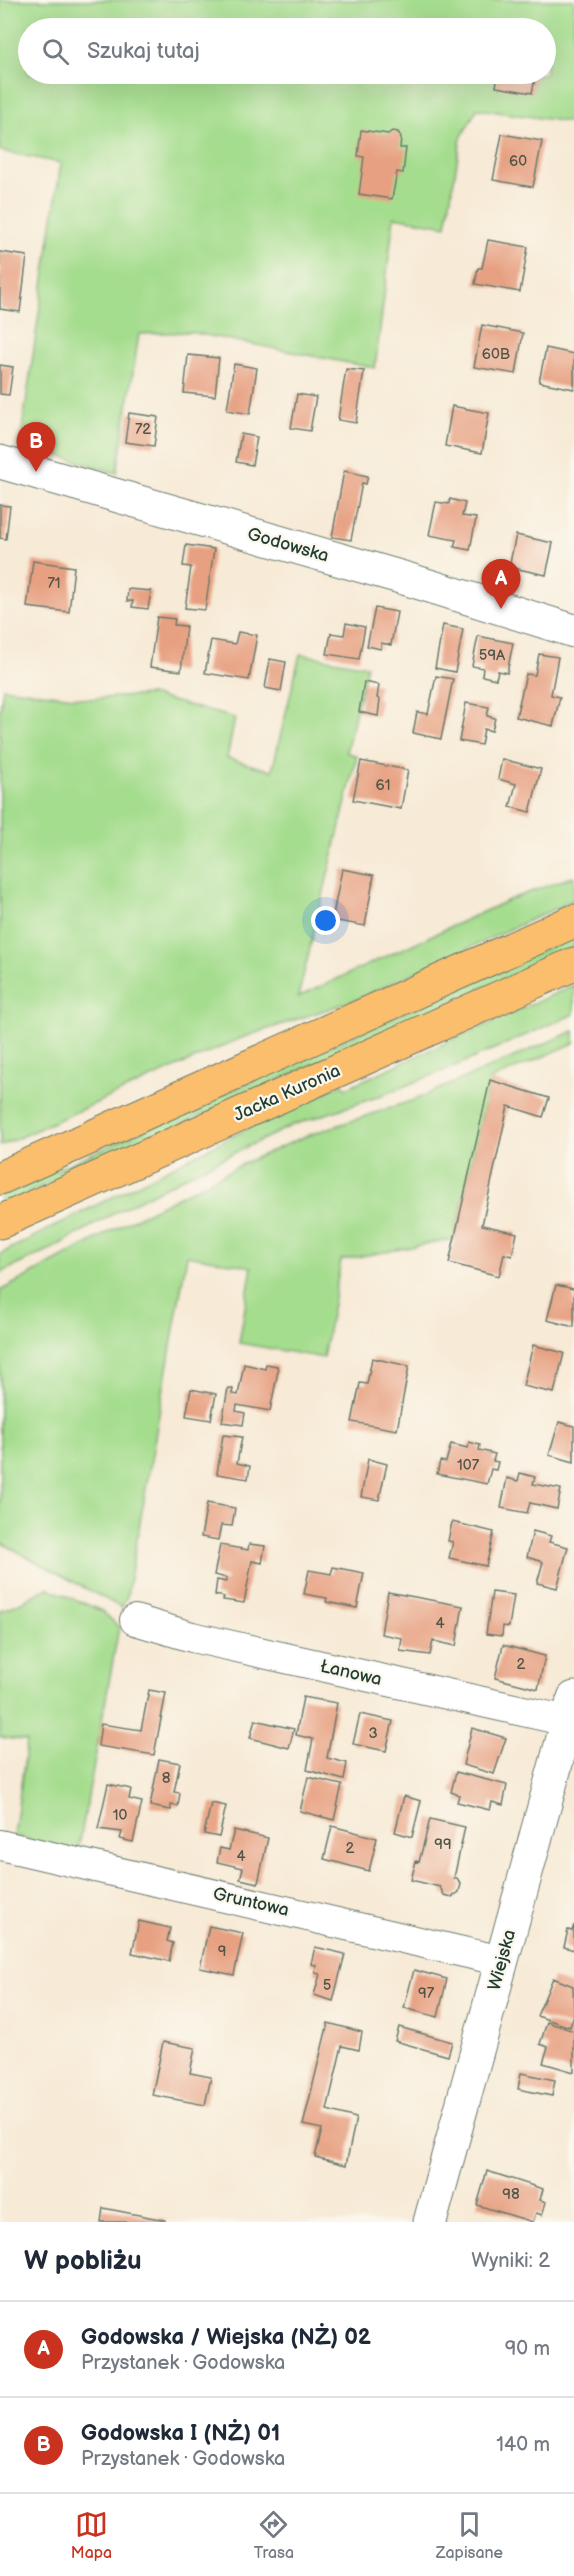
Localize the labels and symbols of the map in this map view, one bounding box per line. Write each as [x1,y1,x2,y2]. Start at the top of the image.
house number: 60 [509,152,527,171]
house number: 60B [482,345,510,364]
house number: 72 [135,420,151,439]
pin: B [16,422,56,472]
street label: Godowska [245,523,331,567]
pin: A [482,560,520,609]
house number: 71 [47,574,61,593]
house number: 59A [479,646,506,665]
house number: 61 [376,776,390,795]
your location [311,906,340,935]
street label: Jacka Kuronia [230,1060,344,1126]
house number: 107 [457,1456,480,1475]
house number: 4 [435,1614,445,1633]
house number: 2 [517,1655,526,1674]
street label: Łanowa [318,1656,384,1690]
house number: 3 [368,1724,378,1743]
house number: 8 [162,1769,171,1788]
house number: 10 [113,1806,127,1825]
house number: 99 [434,1835,452,1854]
house number: 2 [346,1839,355,1858]
house number: 4 [236,1847,246,1866]
street label: Gruntowa [211,1883,291,1921]
street label: Wiejska [484,1927,520,1993]
house number: 9 [218,1942,226,1961]
house number: 5 [323,1976,331,1995]
house number: 97 [418,1984,435,2003]
house number: 98 [502,2185,520,2204]

